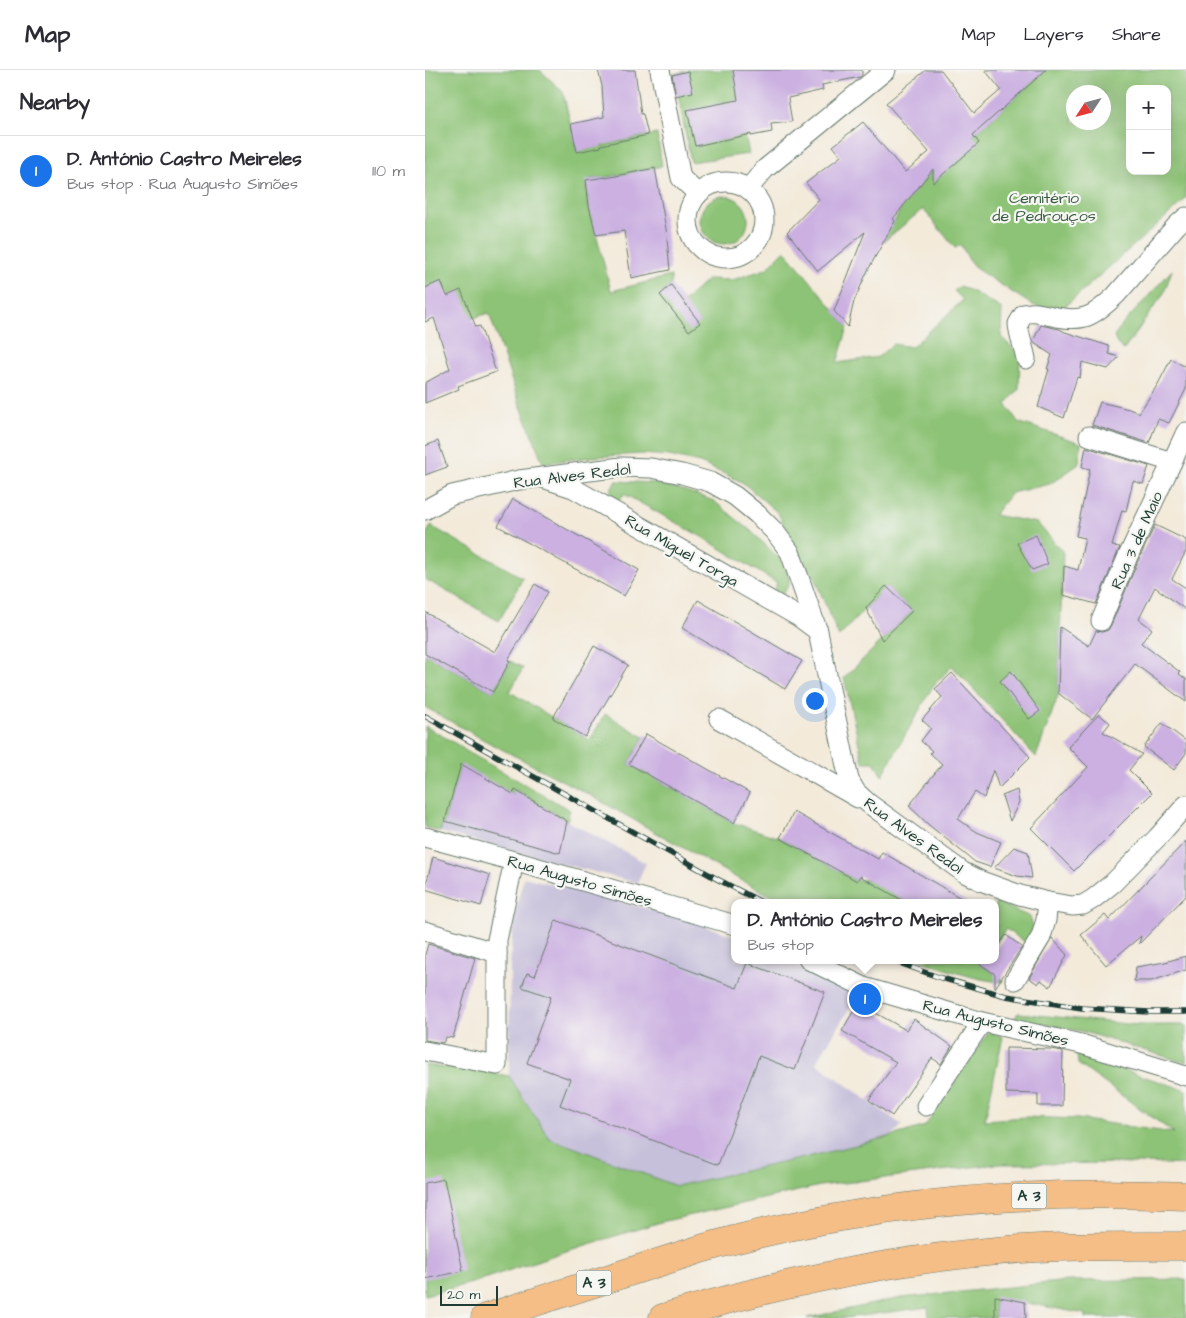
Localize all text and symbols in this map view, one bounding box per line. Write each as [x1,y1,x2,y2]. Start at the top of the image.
text: Map [25,18,70,52]
text: Map [961,22,995,47]
text: Layers [1023,22,1084,47]
text: Share [1112,22,1161,47]
north arrow [1066,85,1111,130]
map controls [1126,85,1171,175]
button: + [1126,85,1171,130]
text: Nearby [20,88,90,117]
button: − [1126,130,1171,175]
text: D. António Castro Meireles [67,146,302,173]
text: 1 [35,160,37,182]
text: 110 m [372,160,405,182]
text: Bus stop · Rua Augusto Simões [67,173,298,195]
park label: Cemitério de Pedrouços [992,187,1096,227]
street label: Rua Alves Redol [512,458,632,494]
street label: Rua 3 de Maio [1106,488,1168,593]
street label: Rua Miguel Torga [620,509,742,593]
your location [802,688,828,714]
street label: Rua Alves Redol [859,792,968,879]
street label: Rua Augusto Simões [505,850,655,913]
popup [731,899,999,964]
text: D. António Castro Meireles [748,907,982,934]
text: Bus stop [748,934,814,956]
pin: 1 [849,980,881,1018]
street label: Rua Augusto Simões [920,994,1071,1053]
road number: A 3 [1011,1184,1047,1208]
road number: A 3 [577,1270,611,1296]
scale bar [440,1283,497,1306]
text: 20 m [447,1285,480,1305]

